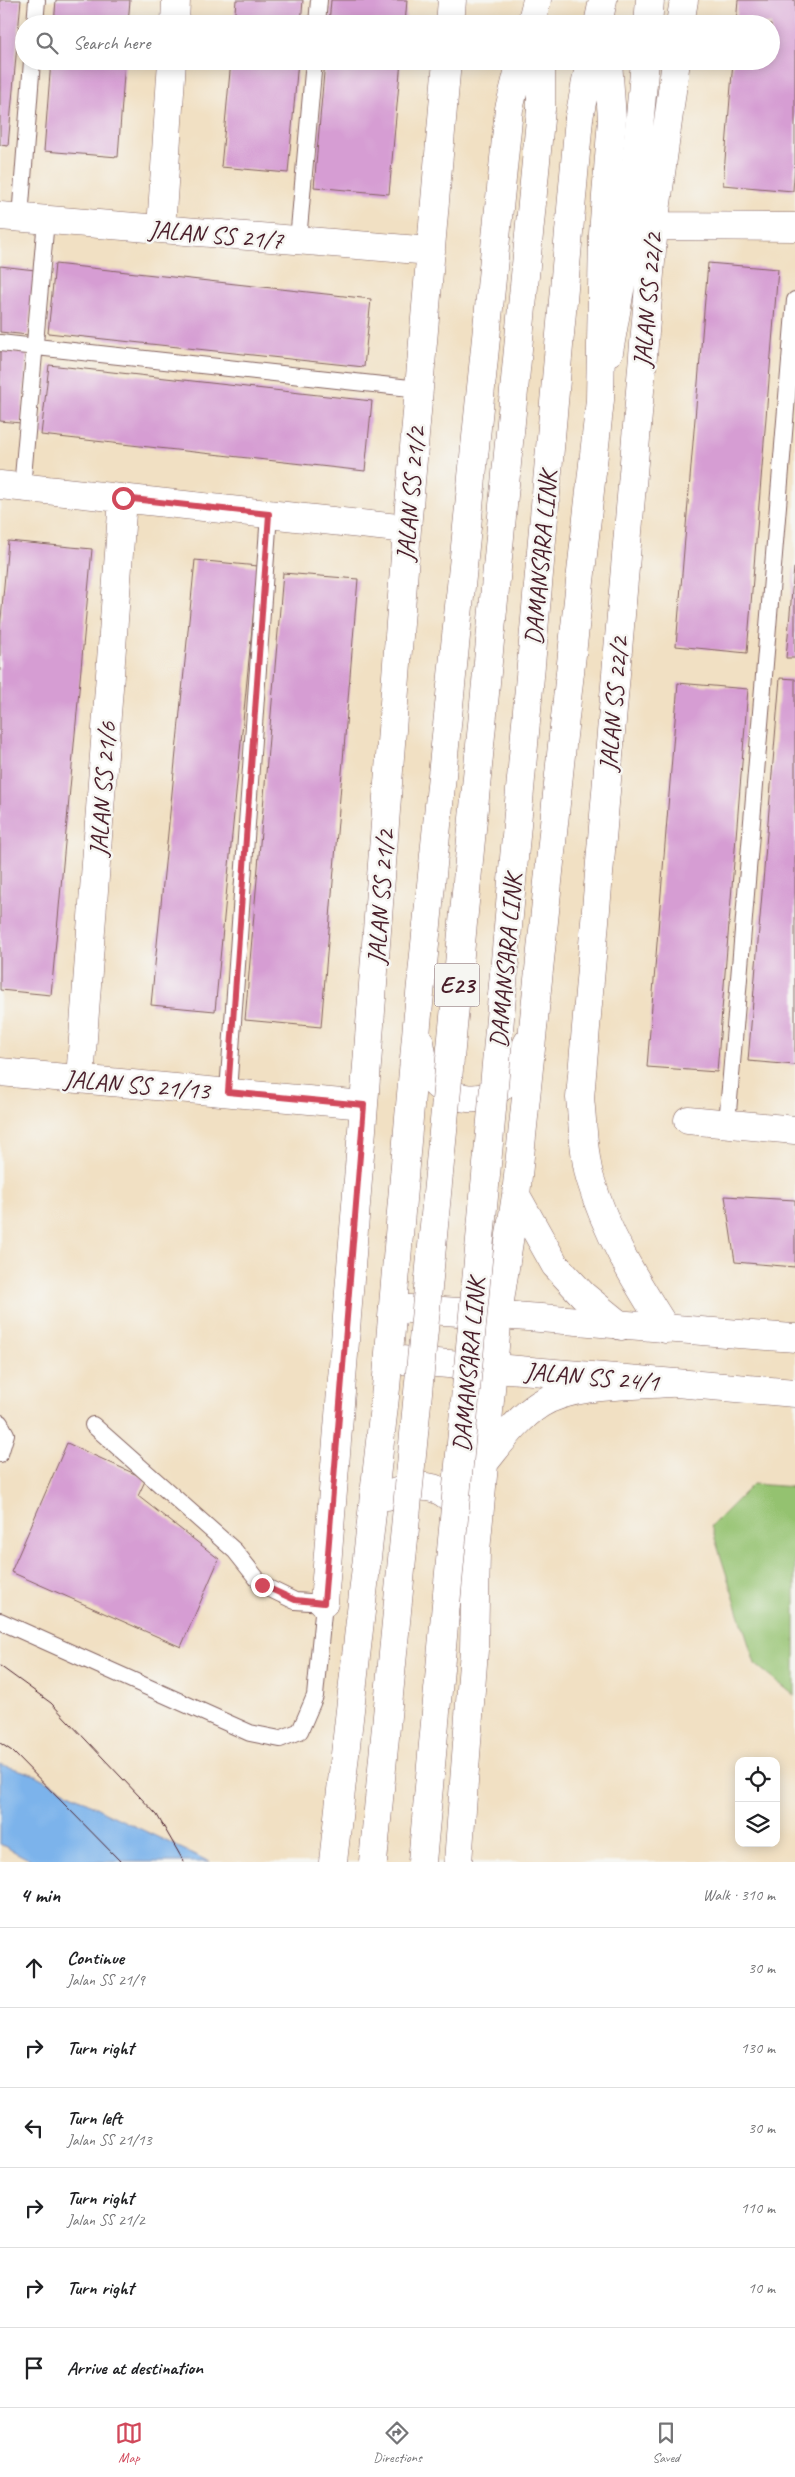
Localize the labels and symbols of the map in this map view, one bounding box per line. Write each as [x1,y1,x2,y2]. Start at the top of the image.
street label: JALAN SS 21/7 [146,213,286,257]
street label: JALAN SS 22/2 [626,230,670,370]
street label: JALAN SS 21/2 [389,424,433,564]
street label: DAMANSARA LINK [517,465,565,646]
route start [112,487,135,510]
street label: JALAN SS 22/2 [592,634,636,774]
street label: JALAN SS 21/6 [82,720,124,858]
street label: JALAN SS 21/2 [360,827,402,966]
street label: DAMANSARA LINK [482,868,530,1049]
road number: E23 [434,964,480,1006]
street label: JALAN SS 21/13 [62,1063,213,1107]
street label: DAMANSARA LINK [445,1272,493,1453]
street label: JALAN SS 24/1 [522,1355,662,1399]
route end [251,1574,274,1597]

